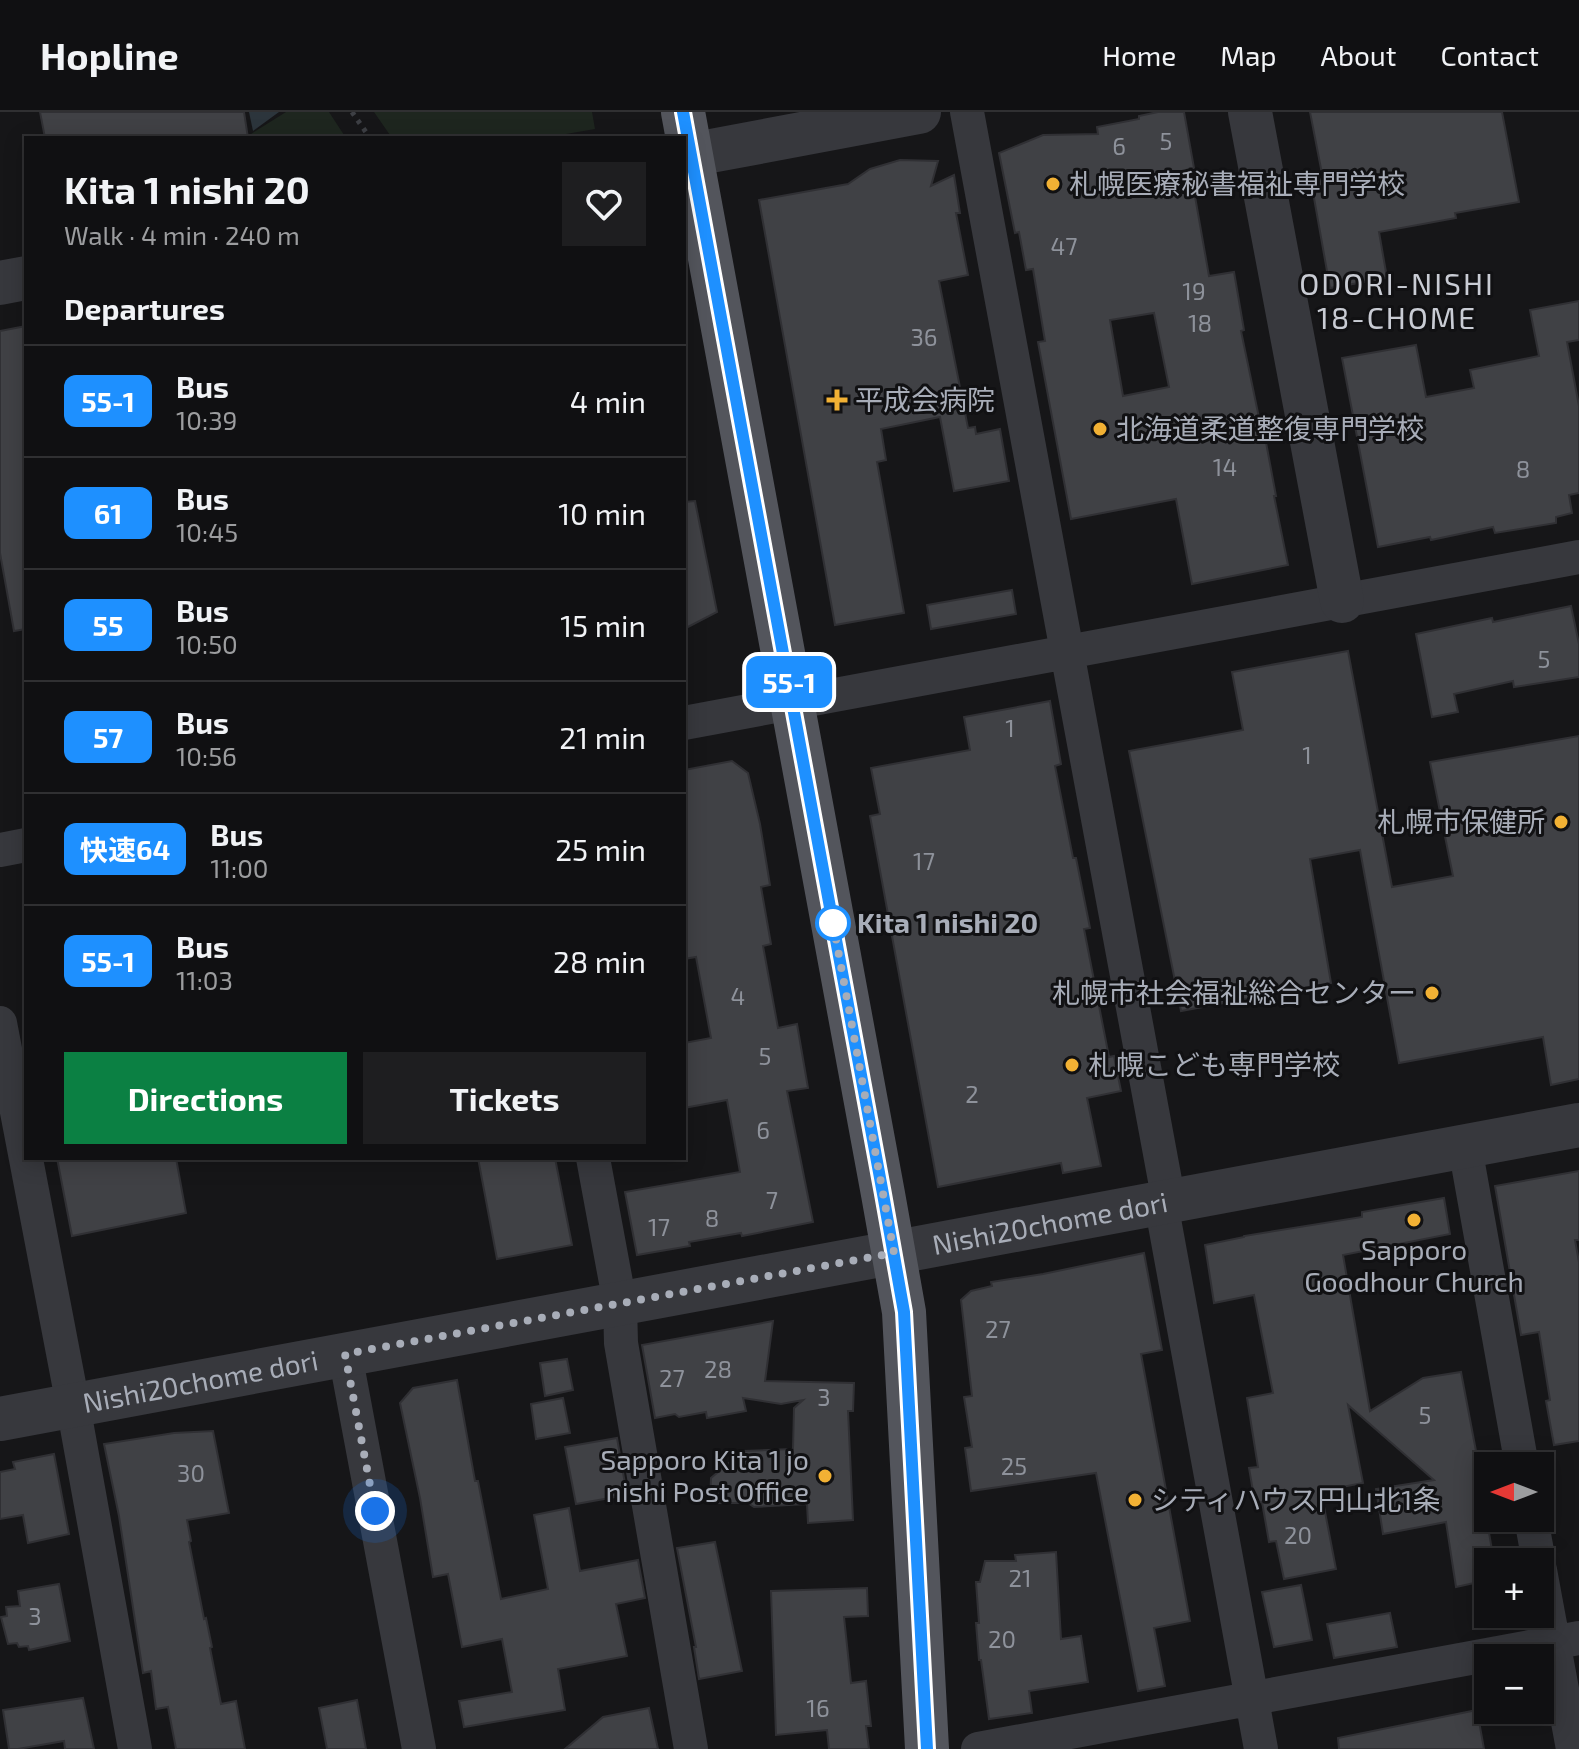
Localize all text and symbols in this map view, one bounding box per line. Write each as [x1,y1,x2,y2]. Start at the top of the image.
text: Hopline [40,32,179,78]
text: Home [1102,38,1176,72]
text: Map [1220,38,1277,72]
text: About [1321,38,1396,72]
text: Contact [1440,38,1539,72]
house number: 5 [1160,126,1172,155]
house number: 6 [1112,131,1126,160]
button: heart [562,162,646,246]
text: Kita 1 nishi 20 [64,166,310,212]
place label: 札幌医療秘書福祉専門学校 [1069,166,1405,200]
marker: 札幌医療秘書福祉専門学校 [1044,175,1062,193]
text: Walk · 4 min · 240 m [64,219,300,250]
house number: 47 [1050,231,1078,260]
district label: ODORI-NISHI 18-CHOME [1299,265,1495,335]
house number: 19 [1182,276,1206,305]
text: Departures [64,290,225,326]
house number: 18 [1188,308,1212,337]
house number: 36 [910,322,938,351]
text: Bus [176,368,229,404]
place label: 平成会病院 [855,382,995,416]
text: 4 min [570,383,646,419]
text: 55-1 [81,384,135,418]
marker: 平成会病院 [826,389,848,411]
text: 10:39 [176,404,238,435]
place label: 北海道柔道整復専門学校 [1116,411,1424,445]
marker: 北海道柔道整復専門学校 [1091,420,1109,438]
house number: 14 [1213,452,1237,481]
house number: 8 [1516,454,1530,483]
text: Bus [176,480,229,516]
text: 10 min [558,495,646,531]
text: 61 [94,496,122,530]
text: 10:45 [176,516,238,547]
text: Bus [176,592,229,628]
text: 15 min [560,607,646,643]
text: 55 [93,608,123,642]
text: 10:50 [176,628,238,659]
house number: 5 [1538,644,1550,673]
line badge: 55-1 [733,656,845,708]
text: 55-1 [762,665,816,699]
text: Bus [176,704,229,740]
house number: 1 [1005,713,1015,742]
text: 21 min [559,719,646,755]
text: 57 [93,720,123,754]
text: 10:56 [176,740,237,771]
house number: 1 [1302,740,1312,769]
place label: 札幌市保健所 [1377,804,1545,838]
marker: 札幌市保健所 [1552,813,1570,831]
text: Bus [210,816,263,852]
text: 25 min [555,831,646,867]
text: 快速64 [80,832,170,866]
house number: 17 [913,846,935,875]
text: 11:00 [210,852,269,883]
place label: Kita 1 nishi 20 [857,905,1038,939]
marker: Kita 1 nishi 20 [816,906,850,940]
text: Bus [176,928,229,964]
text: 28 min [553,943,646,979]
text: 55-1 [81,944,135,978]
text: 11:03 [176,964,233,995]
place label: 札幌市社会福祉総合センター [1052,975,1416,1009]
house number: 4 [731,981,745,1010]
marker: 札幌市社会福祉総合センター [1423,984,1441,1002]
house number: 5 [759,1041,771,1070]
place label: 札幌こども専門学校 [1088,1047,1340,1081]
button: Directions [64,1052,347,1144]
button: Tickets [363,1052,646,1144]
marker: 札幌こども専門学校 [1063,1056,1081,1074]
house number: 2 [965,1079,979,1108]
house number: 6 [756,1115,770,1144]
street label: Nishi20chome dori [929,1184,1170,1261]
house number: 7 [766,1185,778,1214]
house number: 8 [705,1203,719,1232]
marker: Sapporo Goodhour Church [1405,1211,1423,1229]
house number: 17 [648,1212,670,1241]
place label: Sapporo Goodhour Church [1304,1232,1524,1298]
house number: 27 [985,1314,1011,1343]
street label: Nishi20chome dori [80,1342,321,1419]
house number: 28 [704,1354,732,1383]
house number: 27 [659,1363,685,1392]
house number: 3 [817,1382,831,1411]
house number: 5 [1419,1400,1431,1429]
place label: Sapporo Kita 1 jo nishi Post Office [600,1442,809,1508]
house number: 25 [1001,1451,1027,1480]
north arrow [1474,1452,1554,1532]
map controls [1474,1452,1554,1724]
house number: 30 [177,1458,205,1487]
marker: Sapporo Kita 1 jo nishi Post Office [816,1467,834,1485]
place label: シティハウス円山北1条 [1151,1482,1440,1516]
your location [355,1491,395,1531]
marker: シティハウス円山北1条 [1126,1491,1144,1509]
house number: 20 [1284,1520,1312,1549]
button: + [1474,1548,1554,1628]
house number: 21 [1008,1563,1032,1592]
house number: 3 [28,1601,42,1630]
house number: 20 [988,1624,1016,1653]
button: − [1474,1644,1554,1724]
house number: 16 [806,1693,830,1722]

